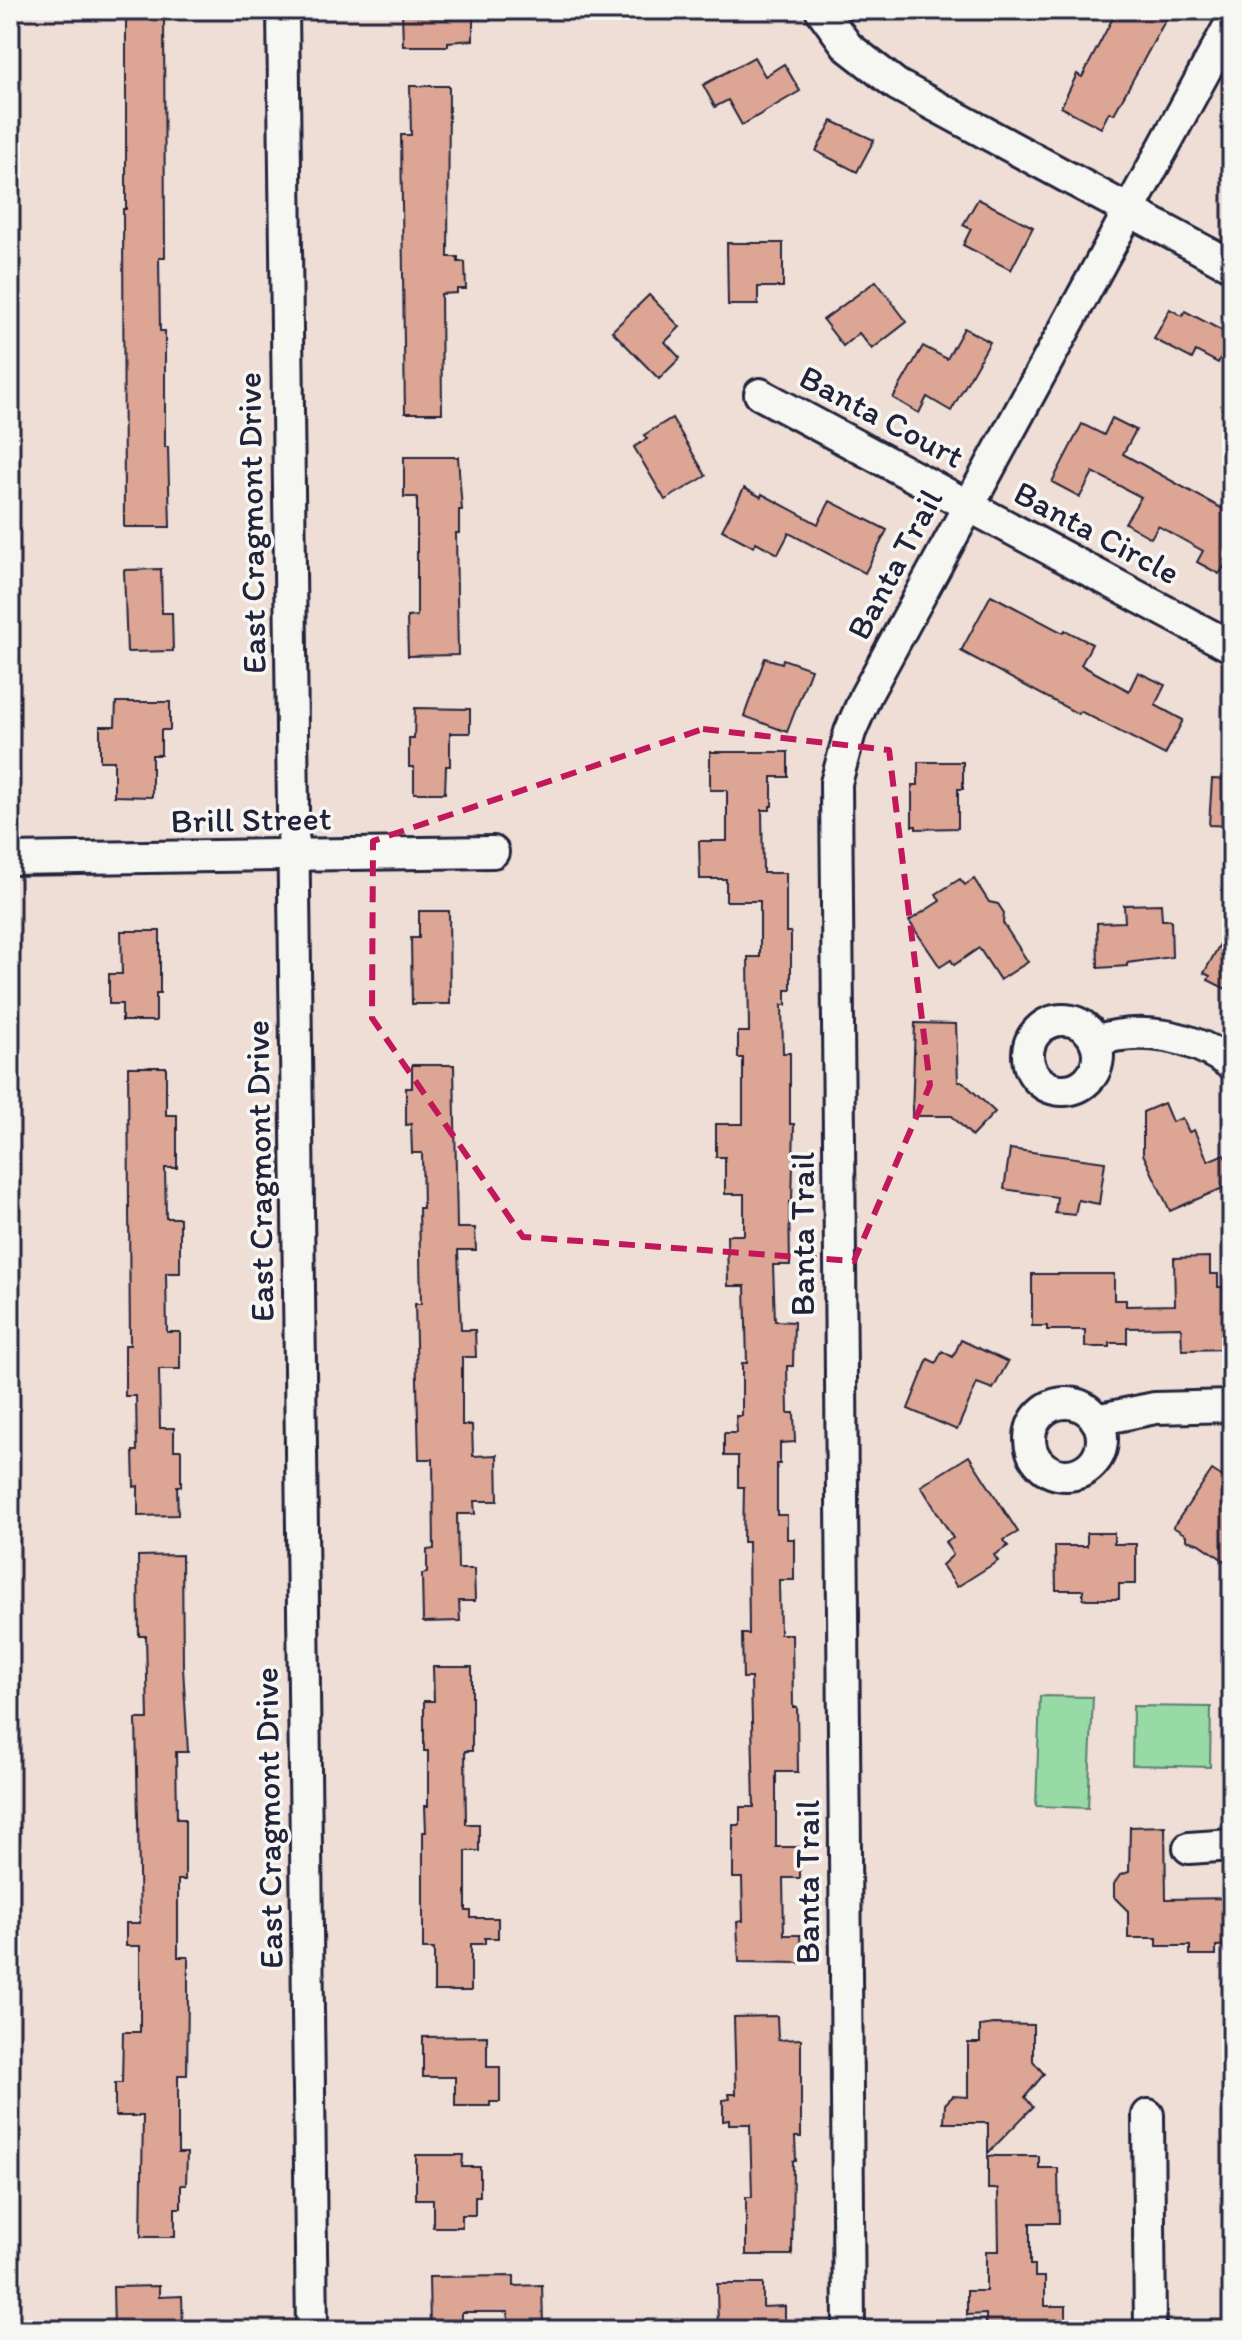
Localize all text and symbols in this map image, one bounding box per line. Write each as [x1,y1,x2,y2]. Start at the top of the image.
street label: Banta Court [793,356,971,477]
street label: East Cragmont Drive [228,372,275,674]
street label: Banta Circle [1007,472,1187,593]
street label: Banta Trail [838,482,951,646]
street label: Brill Street [170,798,332,841]
street label: East Cragmont Drive [236,1020,283,1322]
street label: Banta Trail [782,1151,823,1316]
street label: East Cragmont Drive [245,1667,292,1969]
street label: Banta Trail [787,1799,828,1964]

